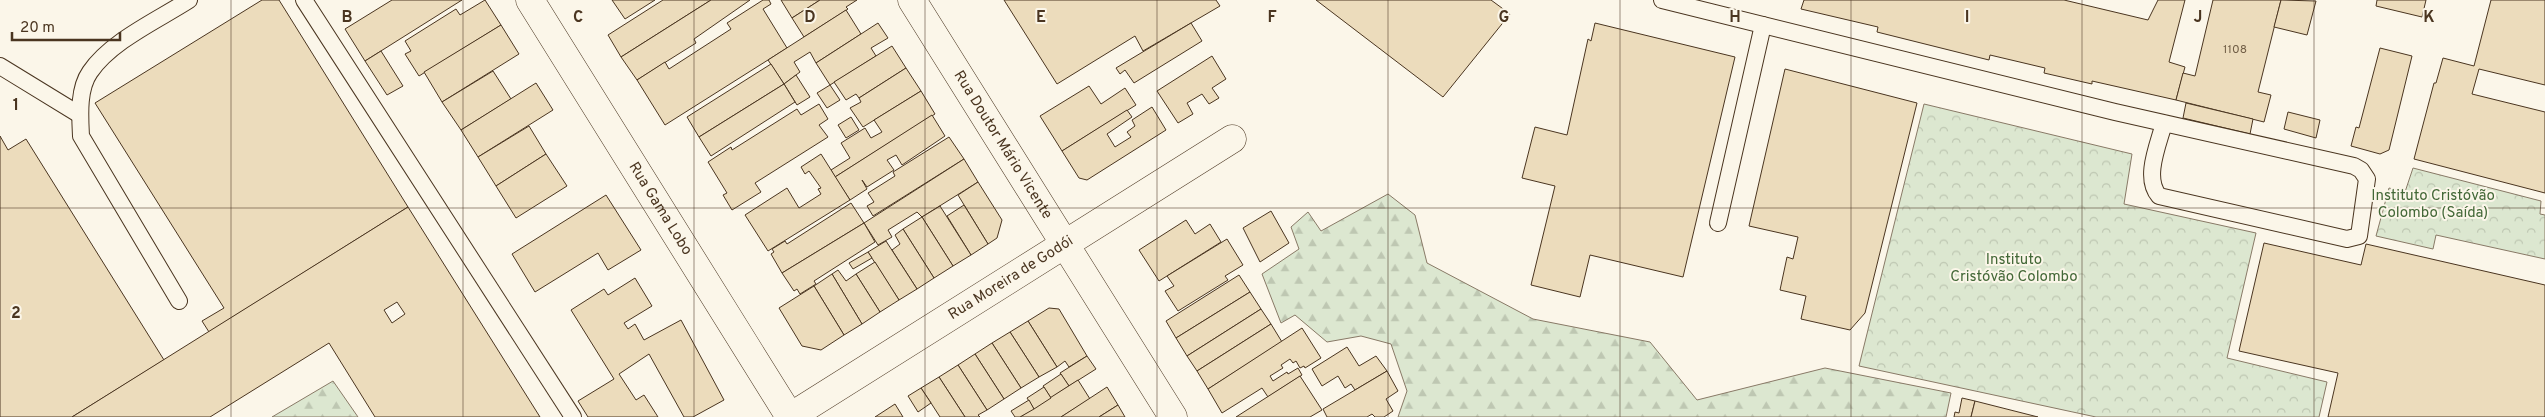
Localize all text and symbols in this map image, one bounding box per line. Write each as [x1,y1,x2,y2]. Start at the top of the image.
text: B [341,8,353,28]
text: C [573,8,583,28]
text: D [804,8,816,28]
text: E [1036,8,1046,28]
text: F [1267,8,1277,28]
text: G [1499,8,1509,28]
text: H [1729,8,1741,28]
text: I [1965,8,1969,28]
text: J [2194,8,2202,28]
text: K [2423,8,2435,28]
scale bar [12,10,120,42]
text: 20 m [20,19,55,38]
house number: 1108 [2223,42,2247,58]
street label: Rua Doutor Mário Vicente [949,67,1056,223]
text: 1 [13,96,19,116]
street label: Rua Gama Lobo [624,159,696,259]
park label: Instituto Cristóvão Colombo (Saída) [2371,187,2495,223]
street label: Rua Moreira de Godói [945,232,1077,324]
park label: Instituto Cristóvão Colombo [1950,251,2078,287]
text: 2 [11,304,21,324]

